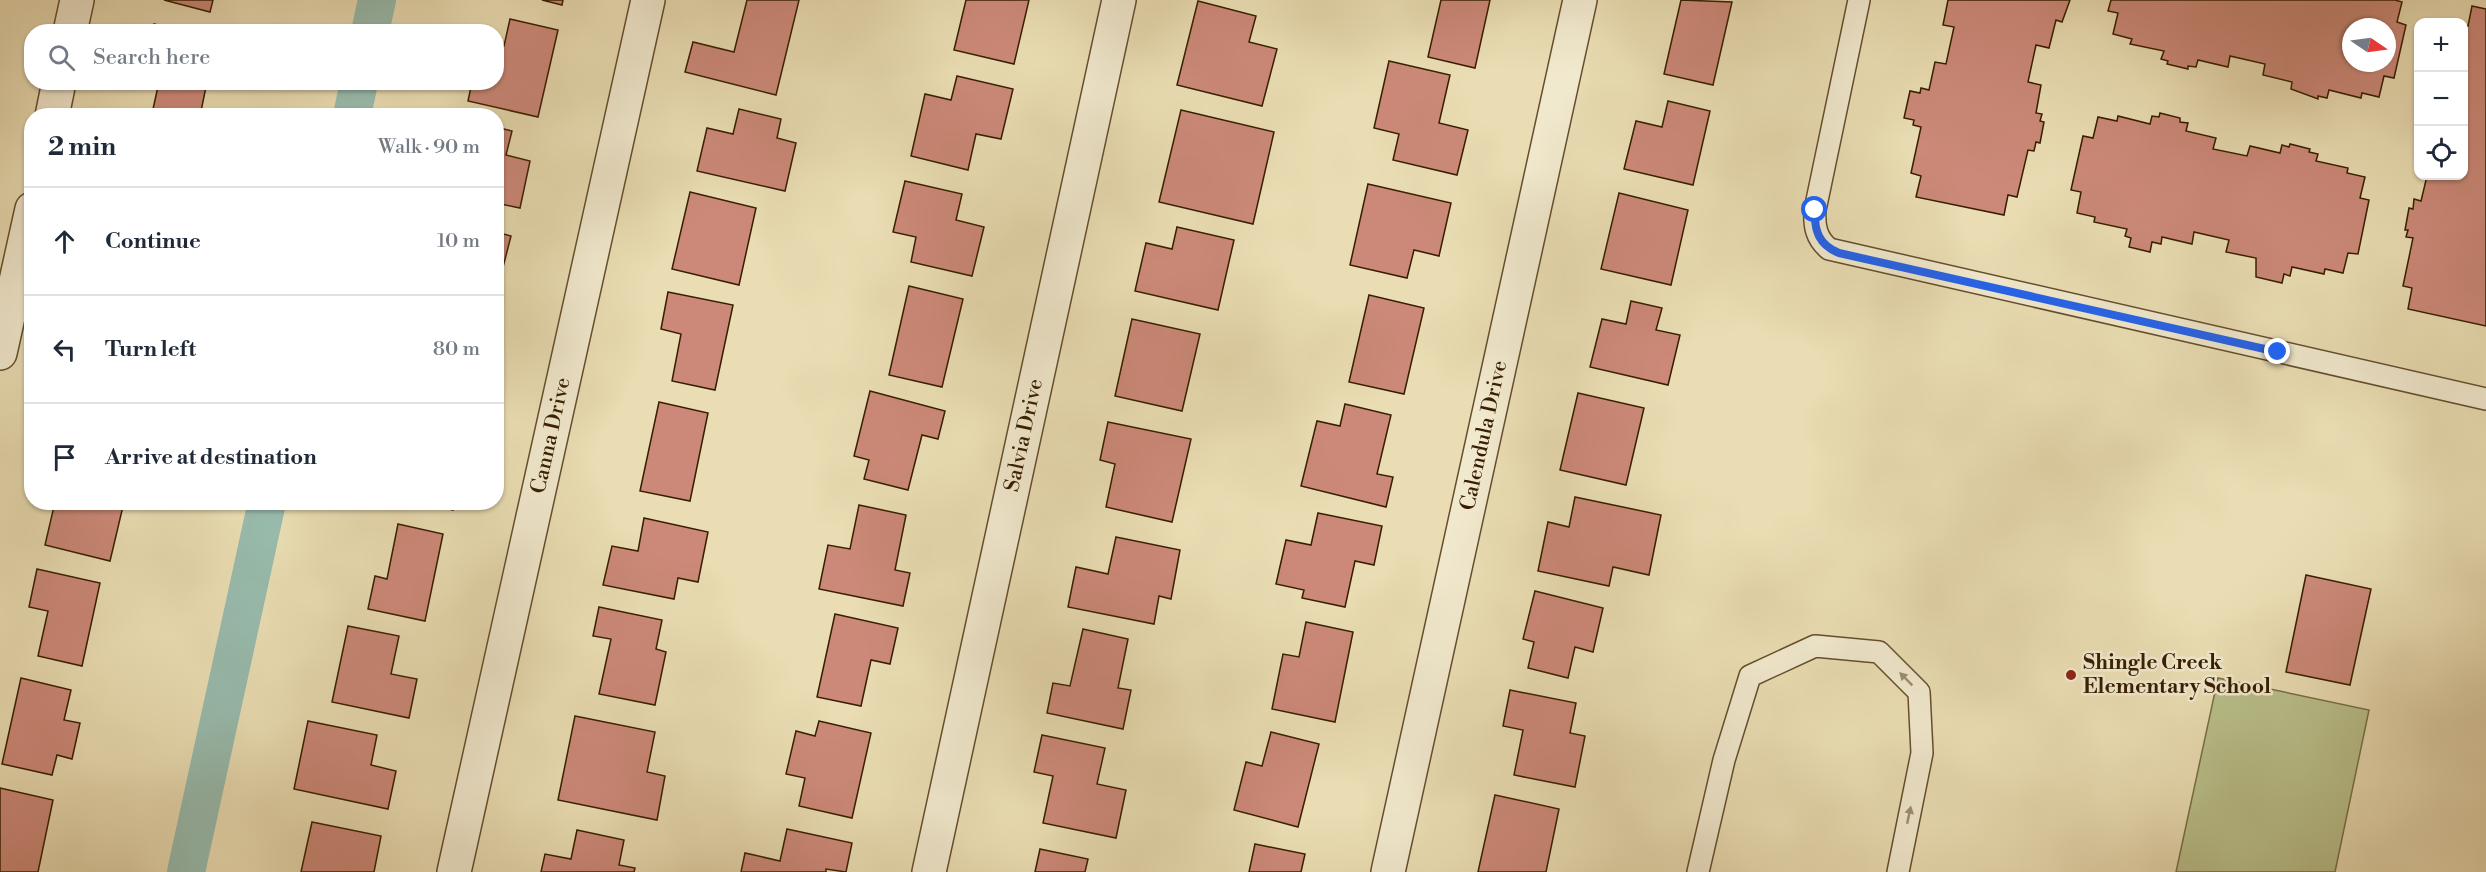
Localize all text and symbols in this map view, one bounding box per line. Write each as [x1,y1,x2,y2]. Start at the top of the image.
north arrow [2342,18,2396,72]
map controls [2414,18,2468,180]
button: + [2414,18,2468,72]
search box [24,24,504,90]
icon: search [45,41,78,74]
text: Search here [93,44,210,71]
button: − [2414,72,2468,126]
button: locate [2414,126,2468,180]
text: 2 min [48,131,116,163]
text: Walk · 90 m [378,135,480,160]
route start [1801,196,1827,222]
icon: ahead [48,225,81,258]
text: Continue [105,228,201,255]
text: 10 m [437,229,480,254]
icon: left [48,333,81,366]
text: Turn left [105,336,196,363]
text: 80 m [433,337,480,362]
route end [2264,338,2290,364]
street label: Calendula Drive [1455,358,1513,513]
street label: Canna Drive [526,375,577,496]
street label: Salvia Drive [999,376,1049,494]
icon: arrive [48,441,81,474]
text: Arrive at destination [105,444,317,471]
place label: Shingle Creek Elementary School [2083,650,2271,700]
marker: Shingle Creek Elementary School [2064,668,2078,682]
one-way arrow [1898,672,1913,686]
one-way arrow [1905,805,1915,824]

